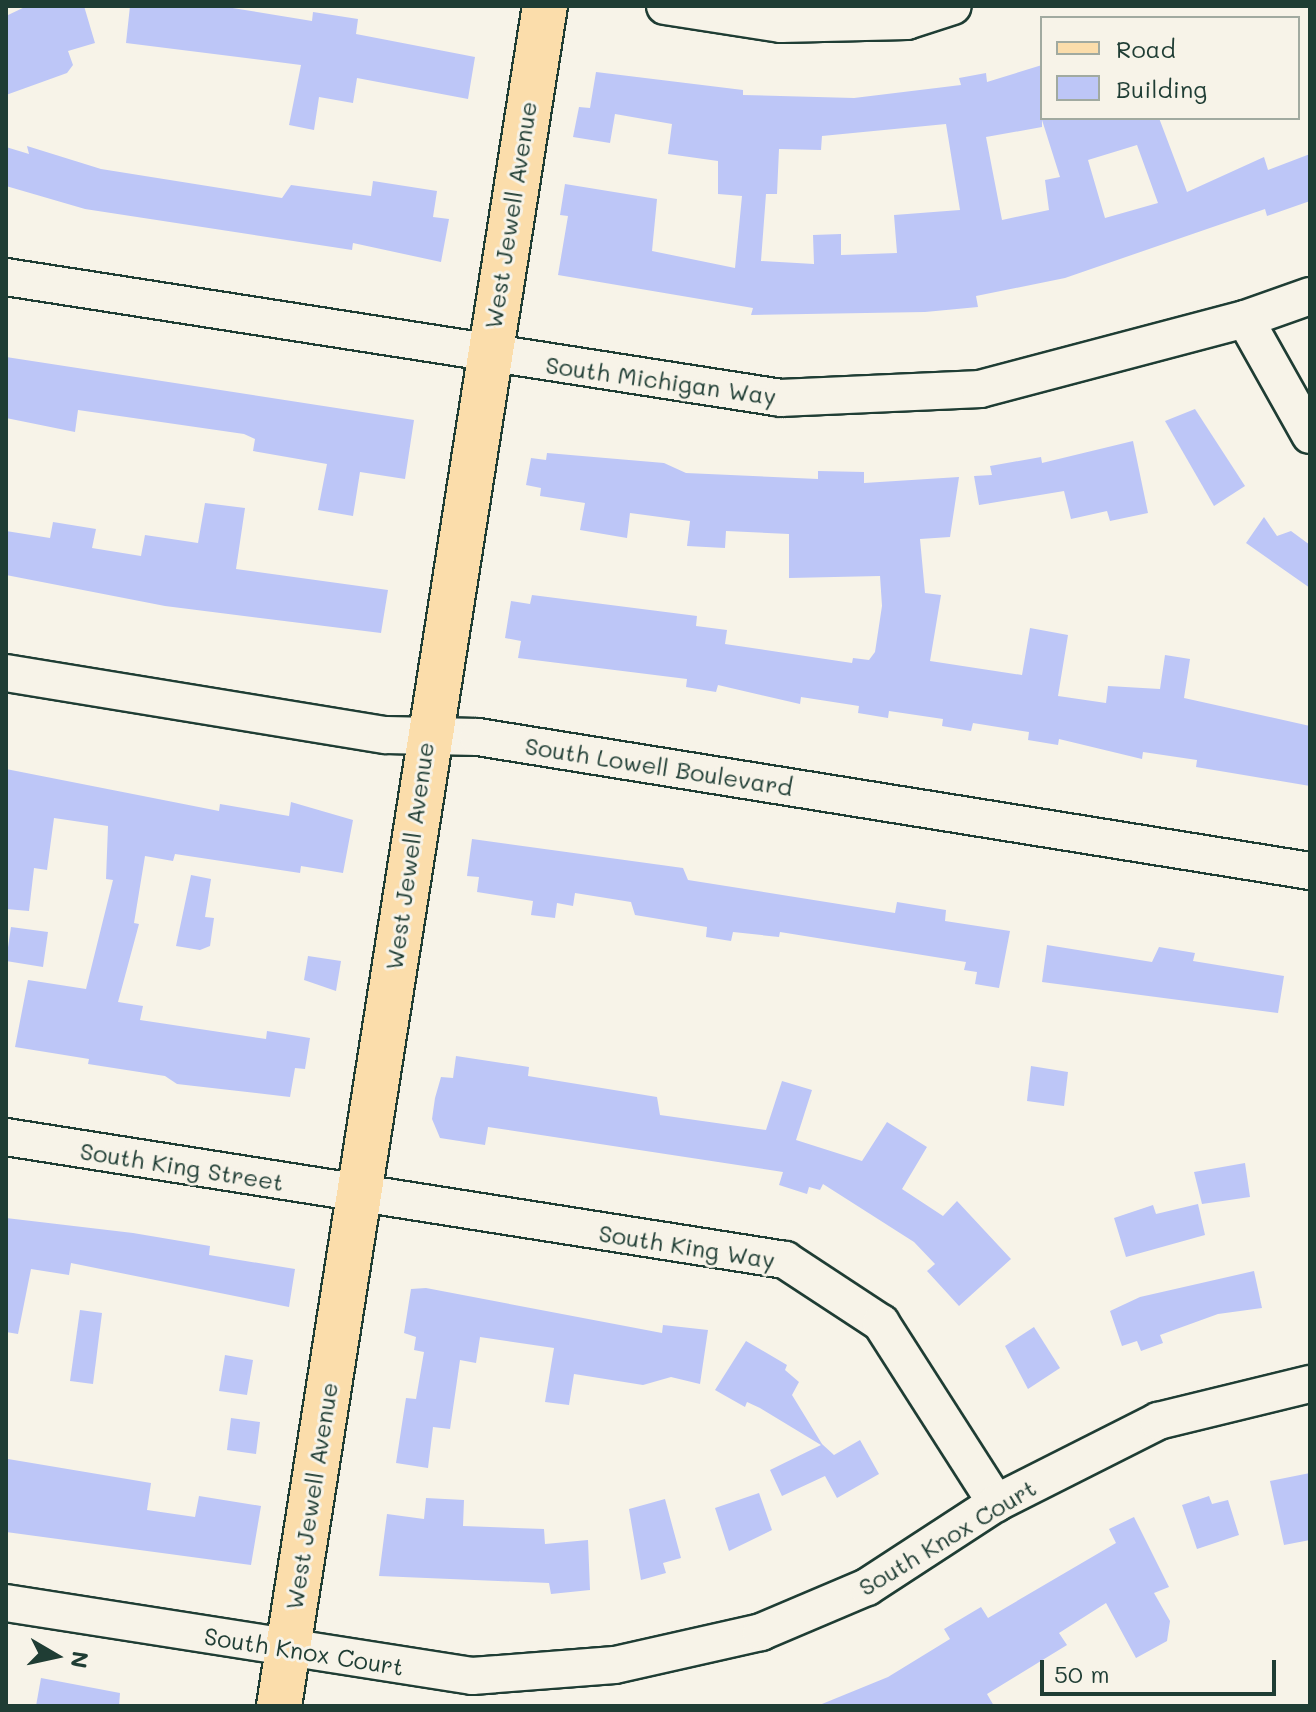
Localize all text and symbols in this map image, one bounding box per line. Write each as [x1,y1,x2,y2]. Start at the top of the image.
legend [1040,16,1300,120]
text: Road [1116,33,1176,64]
text: Building [1116,73,1207,104]
street label: West Jewell Avenue [478,99,542,331]
street label: South Michigan Way [544,350,778,410]
street label: South Lowell Boulevard [523,731,795,801]
street label: West Jewell Avenue [379,740,439,972]
street label: South King Street [78,1136,286,1196]
street label: South King Way [597,1218,777,1274]
street label: West Jewell Avenue [279,1380,343,1612]
street label: South Knox Court [853,1473,1041,1601]
north arrow [16,1616,96,1696]
street label: South Knox Court [202,1621,406,1681]
scale bar [1044,1644,1280,1694]
text: N [65,1649,96,1670]
text: 50 m [1054,1658,1110,1689]

